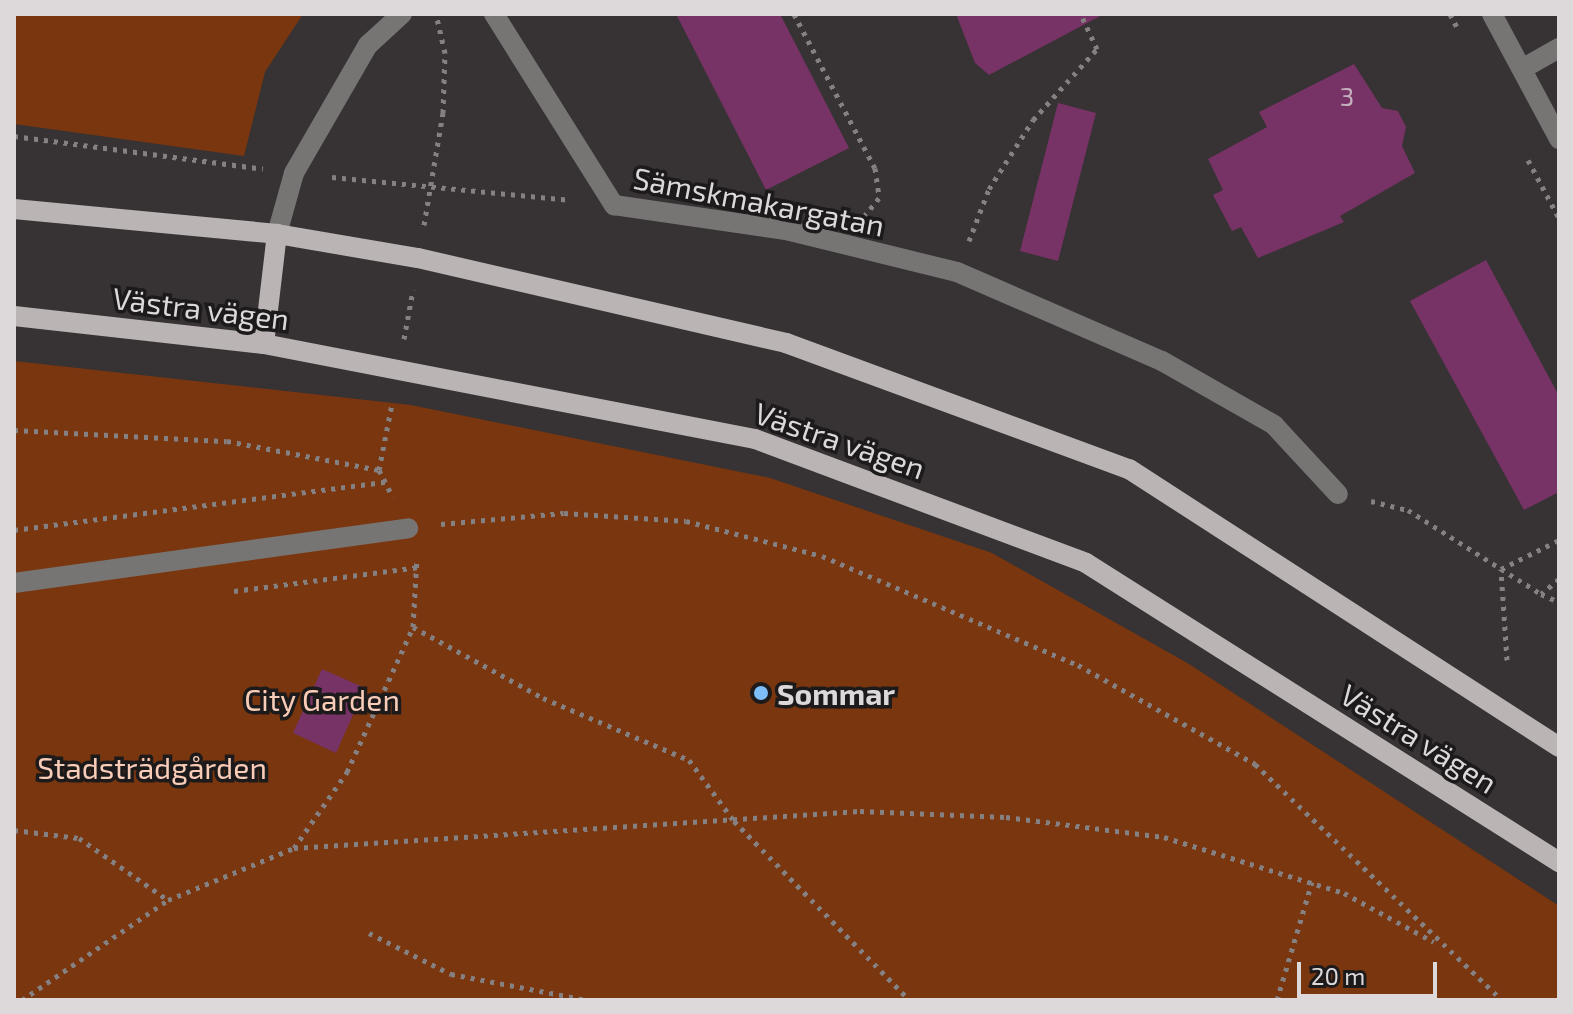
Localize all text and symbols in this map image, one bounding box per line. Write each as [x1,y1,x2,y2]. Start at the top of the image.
house number: 3 [1340,80,1354,112]
street label: Sämskmakargatan [630,159,888,243]
street label: Västra vägen [110,279,292,337]
street label: Västra vägen [750,394,930,486]
place label: Sommar [777,675,895,711]
street label: Västra vägen [1334,676,1504,800]
park label: City Garden [244,681,400,717]
marker: Sommar [752,684,770,702]
park label: Stadsträdgården [37,749,267,785]
scale bar [1301,946,1441,996]
text: 20 m [1311,961,1365,990]

